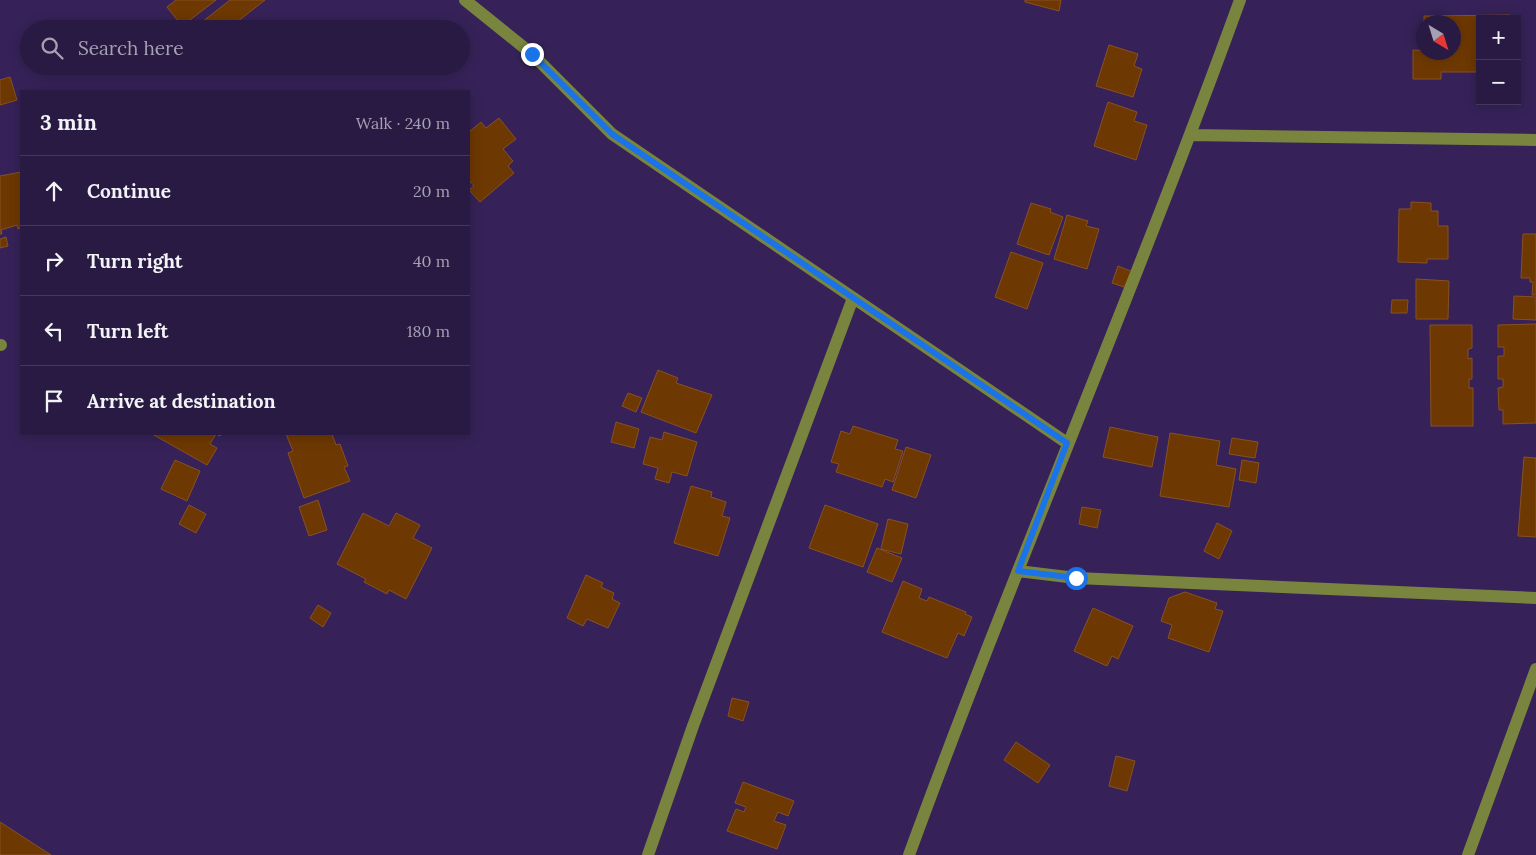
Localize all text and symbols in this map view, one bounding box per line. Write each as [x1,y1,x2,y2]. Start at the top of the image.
north arrow [1416,15,1461,60]
map controls [1476,15,1521,105]
button: + [1476,15,1521,60]
search box [20,20,470,75]
icon: search [38,34,66,62]
text: Search here [78,36,184,60]
route end [521,43,544,66]
button: − [1476,60,1521,105]
text: 3 min [40,109,97,136]
text: Walk · 240 m [356,113,450,133]
icon: ahead [40,177,68,205]
text: Continue [87,179,171,203]
text: 20 m [413,181,450,201]
icon: right [40,247,68,275]
text: Turn right [87,249,183,273]
text: 40 m [413,251,450,271]
icon: left [40,317,68,345]
text: Turn left [87,319,168,343]
text: 180 m [407,321,450,341]
icon: arrive [40,387,68,415]
text: Arrive at destination [87,389,276,413]
route start [1065,567,1088,590]

